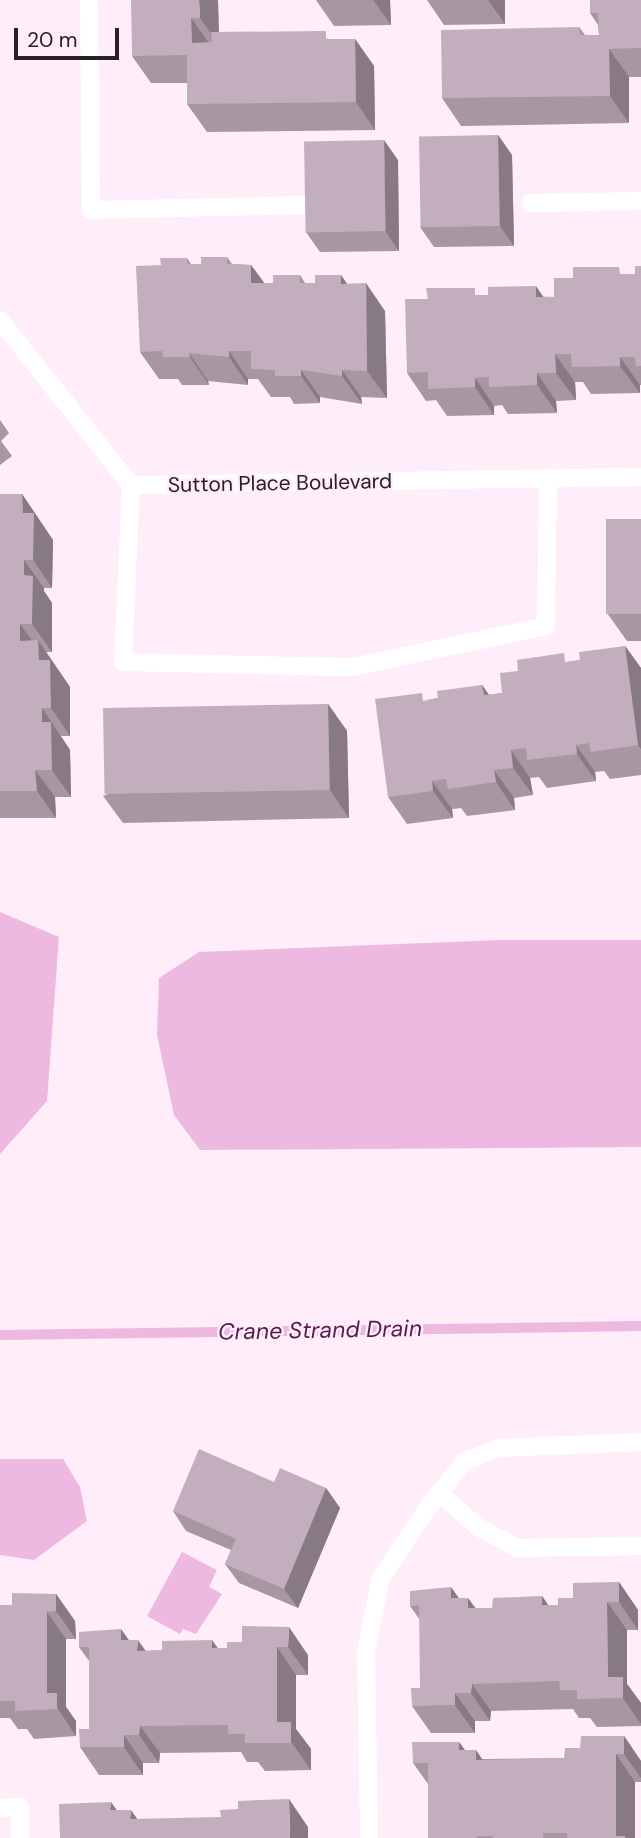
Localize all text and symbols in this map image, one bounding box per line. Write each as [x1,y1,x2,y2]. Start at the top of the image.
scale bar [18,14,122,58]
text: 20 m [27,26,78,54]
street label: Sutton Place Boulevard [168,468,392,498]
water label: Crane Strand Drain [218,1314,422,1346]

